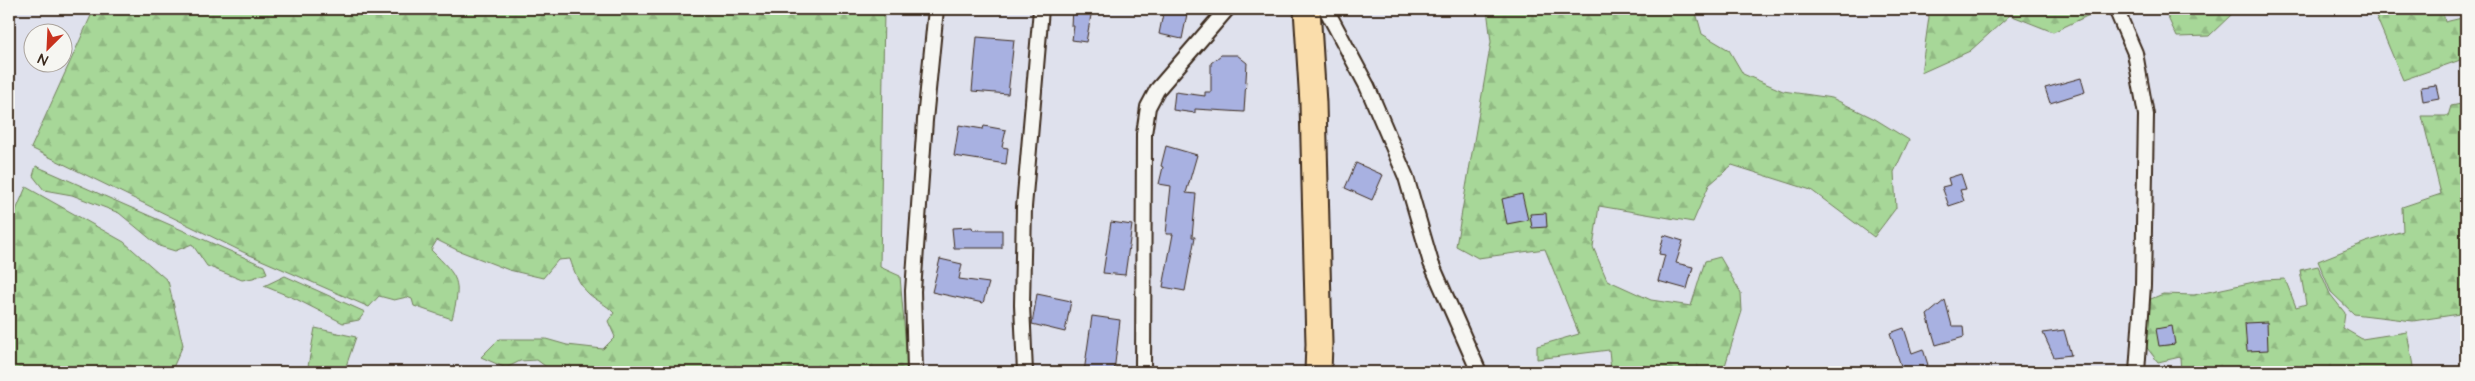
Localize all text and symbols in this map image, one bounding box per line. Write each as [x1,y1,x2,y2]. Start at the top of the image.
north arrow [22,22,72,72]
text: N [35,48,51,70]

